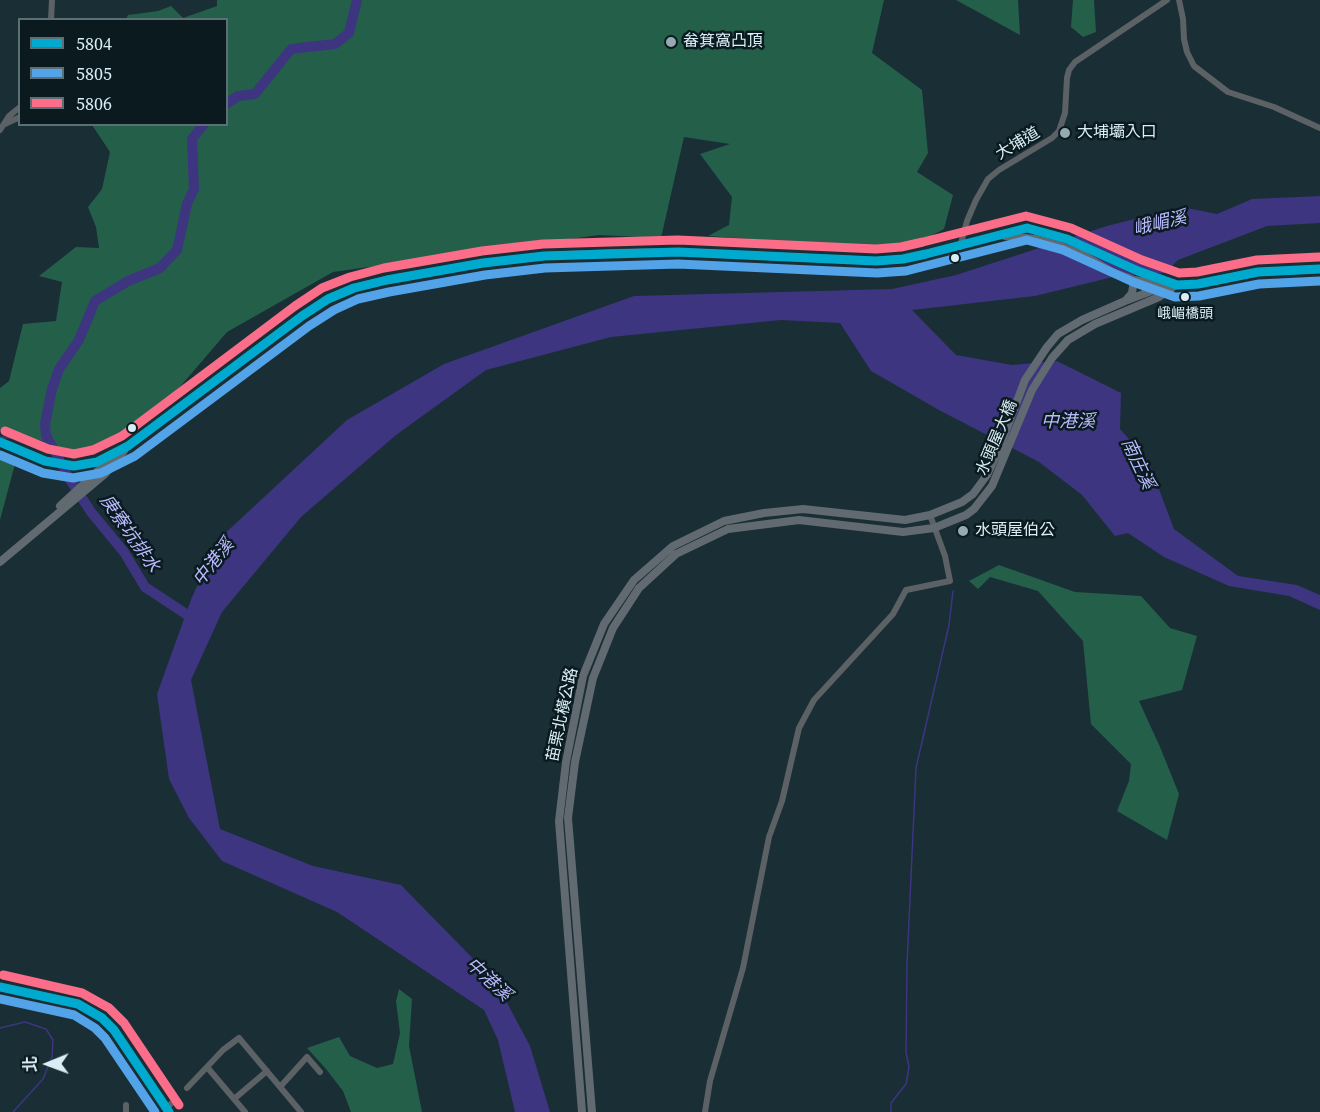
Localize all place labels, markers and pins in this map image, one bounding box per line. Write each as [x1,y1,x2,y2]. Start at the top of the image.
place label: 畚箕窩凸頂 [683,32,763,52]
marker: 畚箕窩凸頂 [664,35,678,49]
place label: 大埔壩入口 [1077,123,1157,143]
marker: 大埔壩入口 [1058,126,1072,140]
unlabelled marker [949,252,961,264]
marker: 峨嵋橋頭 [1179,291,1191,303]
place label: 峨嵋橋頭 [1157,306,1213,322]
unlabelled marker [126,422,138,434]
place label: 水頭屋伯公 [975,521,1055,541]
marker: 水頭屋伯公 [956,524,970,538]

